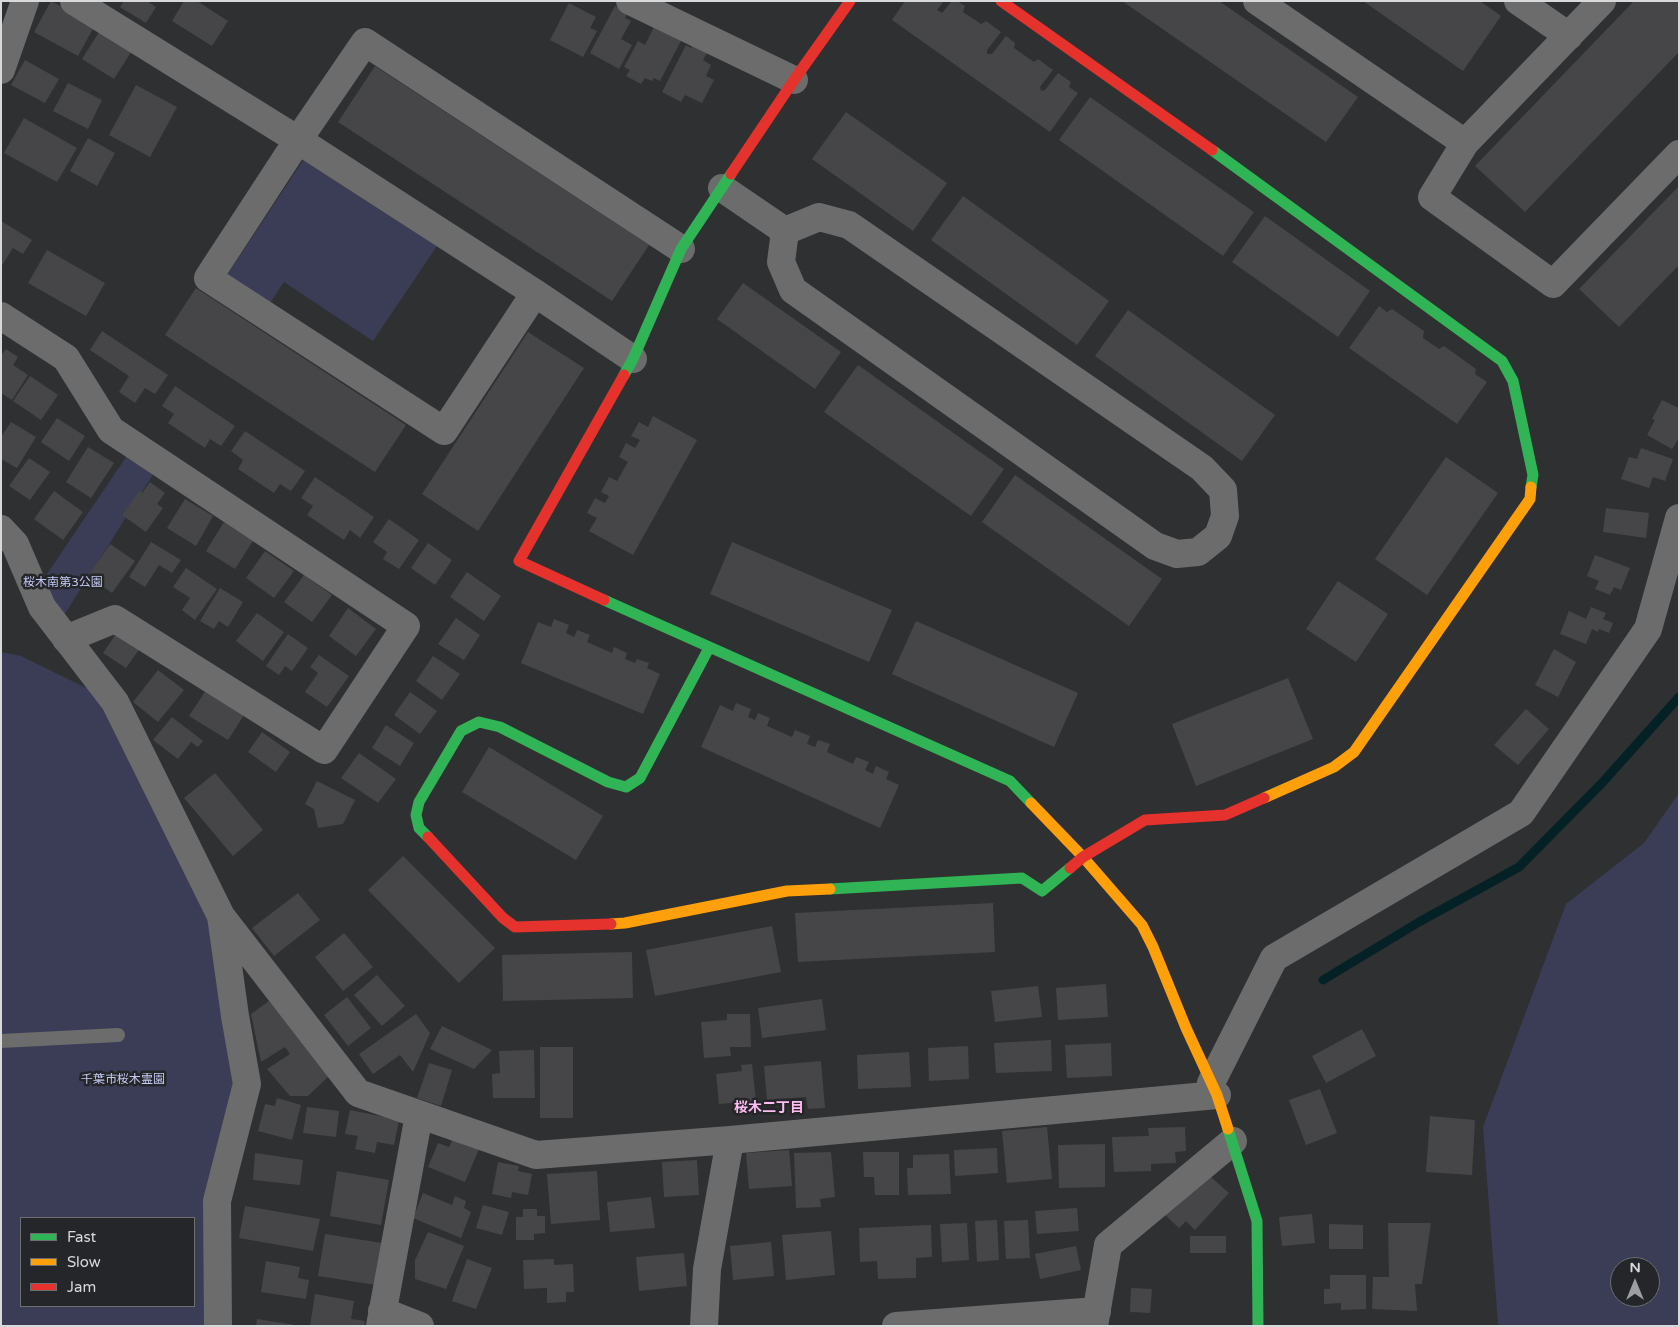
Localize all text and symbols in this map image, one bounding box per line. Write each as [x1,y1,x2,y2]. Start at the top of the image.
park label: 桜木南第3公園 [23,576,103,590]
park label: 千葉市桜木霊園 [81,1073,165,1087]
district label: 桜木二丁目 [734,1100,804,1116]
legend [20,1217,195,1307]
text: Fast [67,1228,96,1246]
text: Slow [67,1253,101,1271]
north arrow [1610,1257,1660,1307]
text: N [1629,1259,1641,1276]
text: Jam [67,1278,96,1296]

